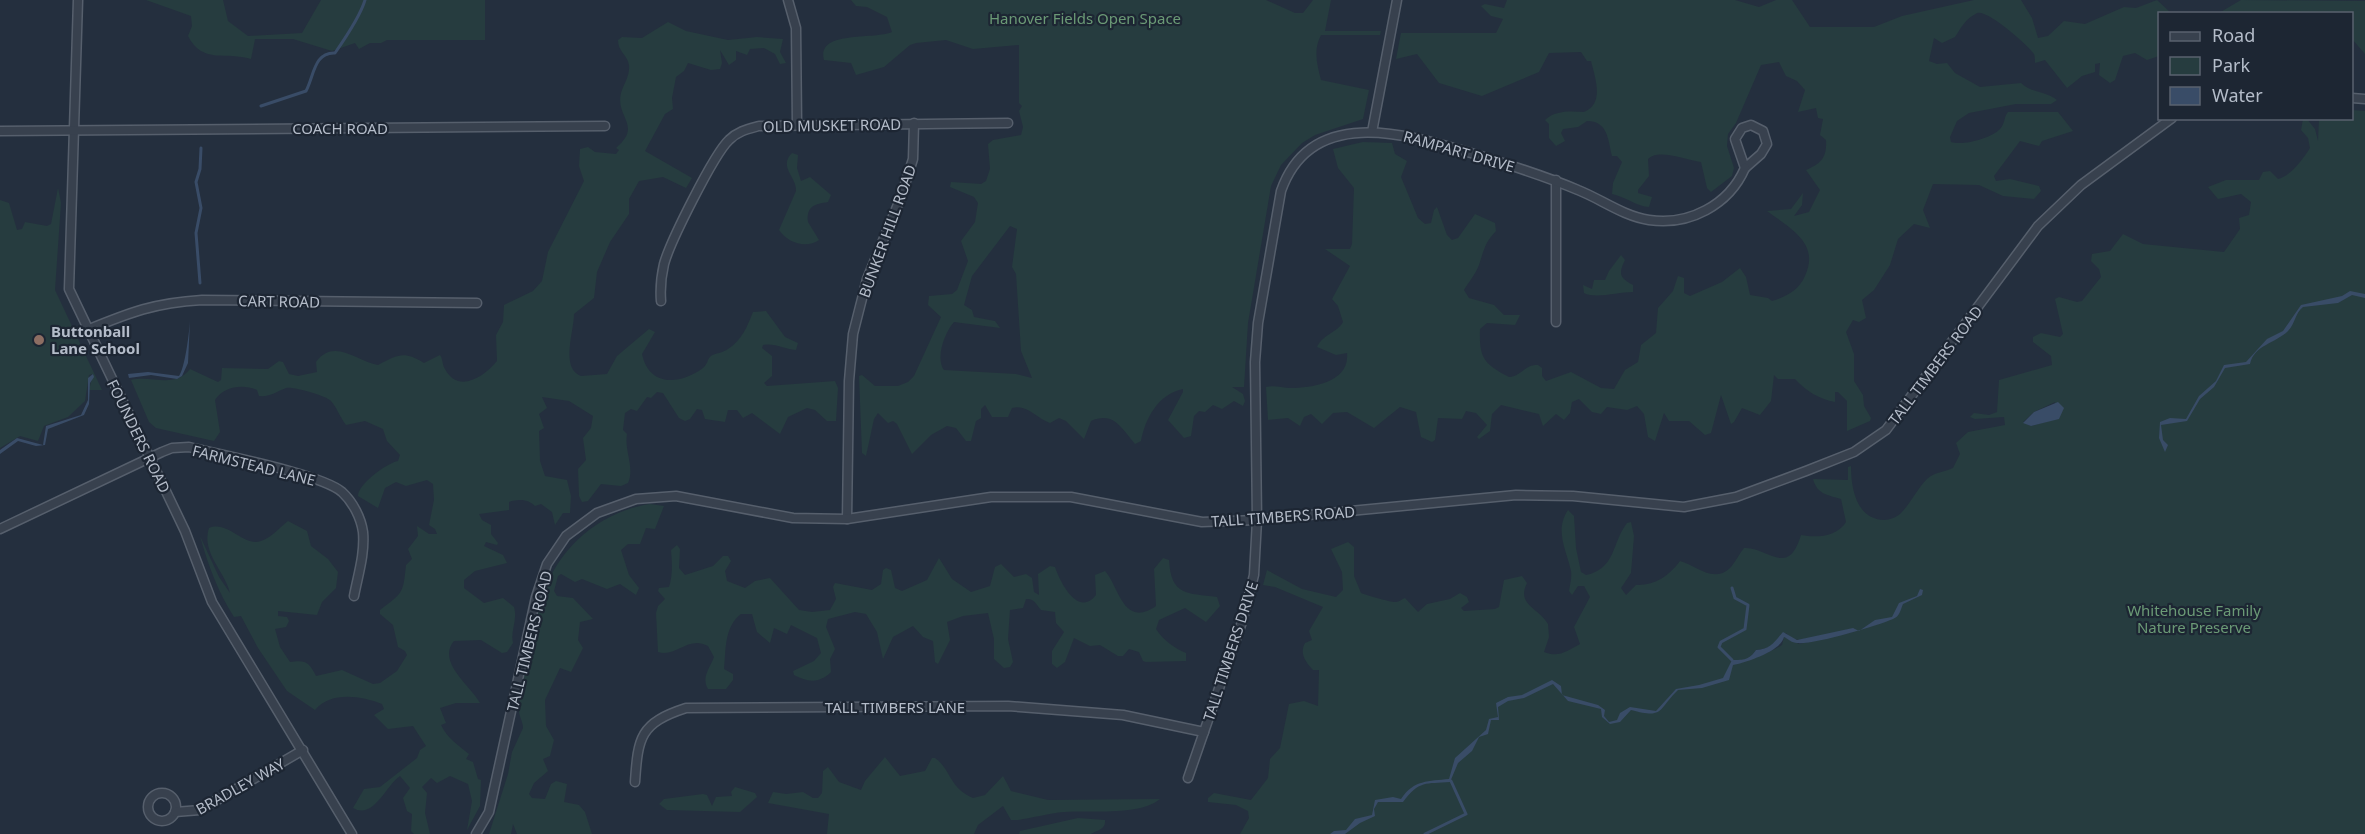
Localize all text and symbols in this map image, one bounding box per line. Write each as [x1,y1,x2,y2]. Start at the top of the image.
park label: Hanover Fields Open Space [989,8,1181,28]
legend [2158,12,2353,120]
text: Road [2212,23,2255,47]
text: Park [2212,53,2250,77]
text: Water [2212,83,2263,107]
street label: OLD MUSKET ROAD [763,114,901,136]
street label: COACH ROAD [292,118,388,138]
street label: RAMPART DRIVE [1401,126,1517,176]
street label: BUNKER HILL ROAD [854,162,920,300]
street label: CART ROAD [238,290,320,312]
street label: TALL TIMBERS ROAD [1884,301,1986,429]
place label: Buttonball Lane School [51,321,140,358]
marker: Buttonball Lane School [32,333,46,347]
street label: FOUNDERS ROAD [103,376,175,496]
street label: FARMSTEAD LANE [190,440,318,490]
street label: TALL TIMBERS ROAD [1210,501,1356,531]
street label: TALL TIMBERS ROAD [502,569,556,713]
street label: TALL TIMBERS DRIVE [1198,579,1262,723]
park label: Whitehouse Family Nature Preserve [2127,600,2261,637]
street label: TALL TIMBERS LANE [825,697,965,717]
street label: BRADLEY WAY [192,753,288,819]

